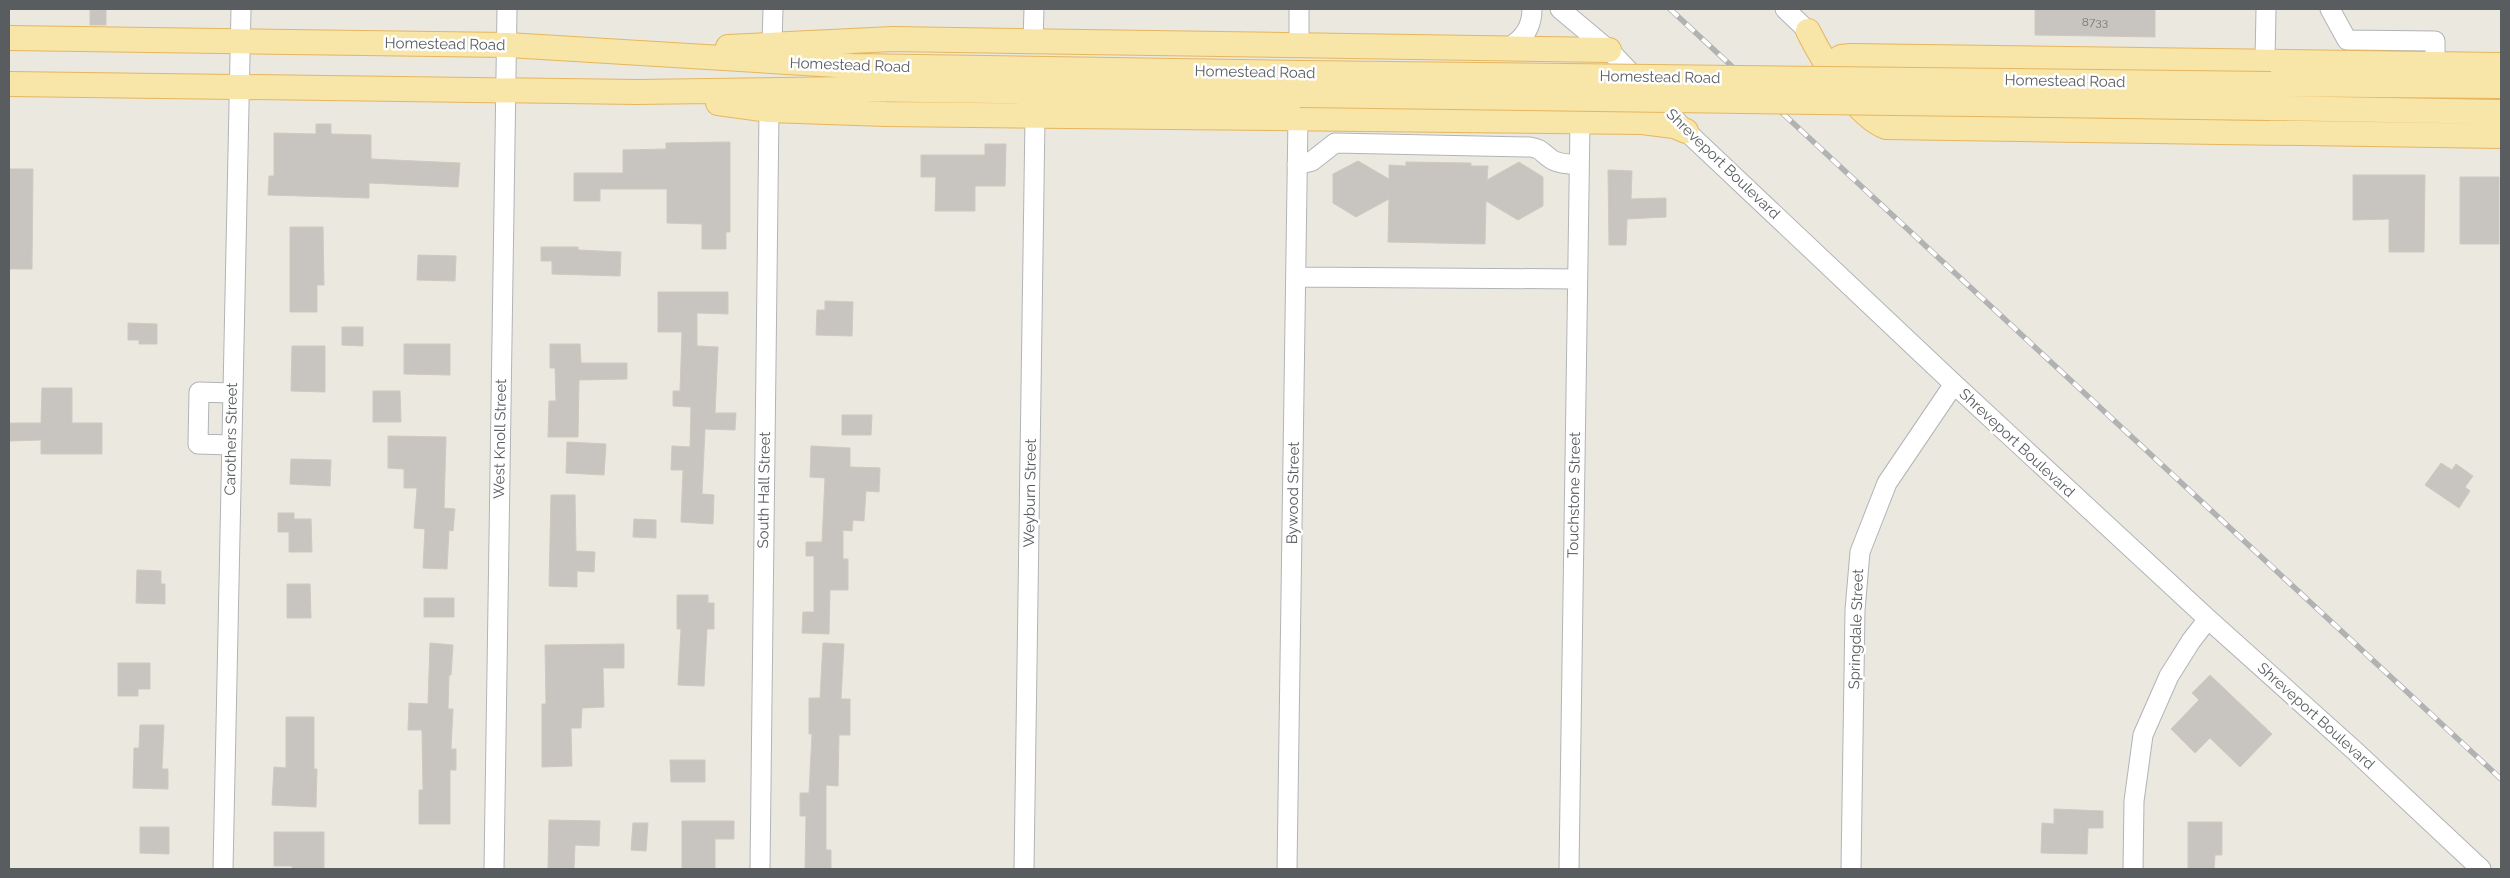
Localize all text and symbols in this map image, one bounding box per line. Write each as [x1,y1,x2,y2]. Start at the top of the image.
house number: 8733 [2082,15,2108,29]
street label: Homestead Road [384,34,506,54]
street label: Homestead Road [789,54,911,76]
street label: Homestead Road [1194,62,1316,82]
street label: Homestead Road [1599,67,1721,87]
street label: Homestead Road [2004,71,2126,91]
street label: Shreveport Boulevard [1662,105,1784,223]
street label: West Knoll Street [490,379,510,499]
street label: Carothers Street [221,382,241,496]
street label: Shreveport Boulevard [1956,385,2078,501]
street label: South Hall Street [754,431,774,549]
street label: Touchstone Street [1564,432,1584,558]
street label: Weyburn Street [1020,438,1040,548]
street label: Bywood Street [1283,442,1303,544]
street label: Springdale Street [1845,568,1867,690]
street label: Shreveport Boulevard [2254,659,2378,773]

